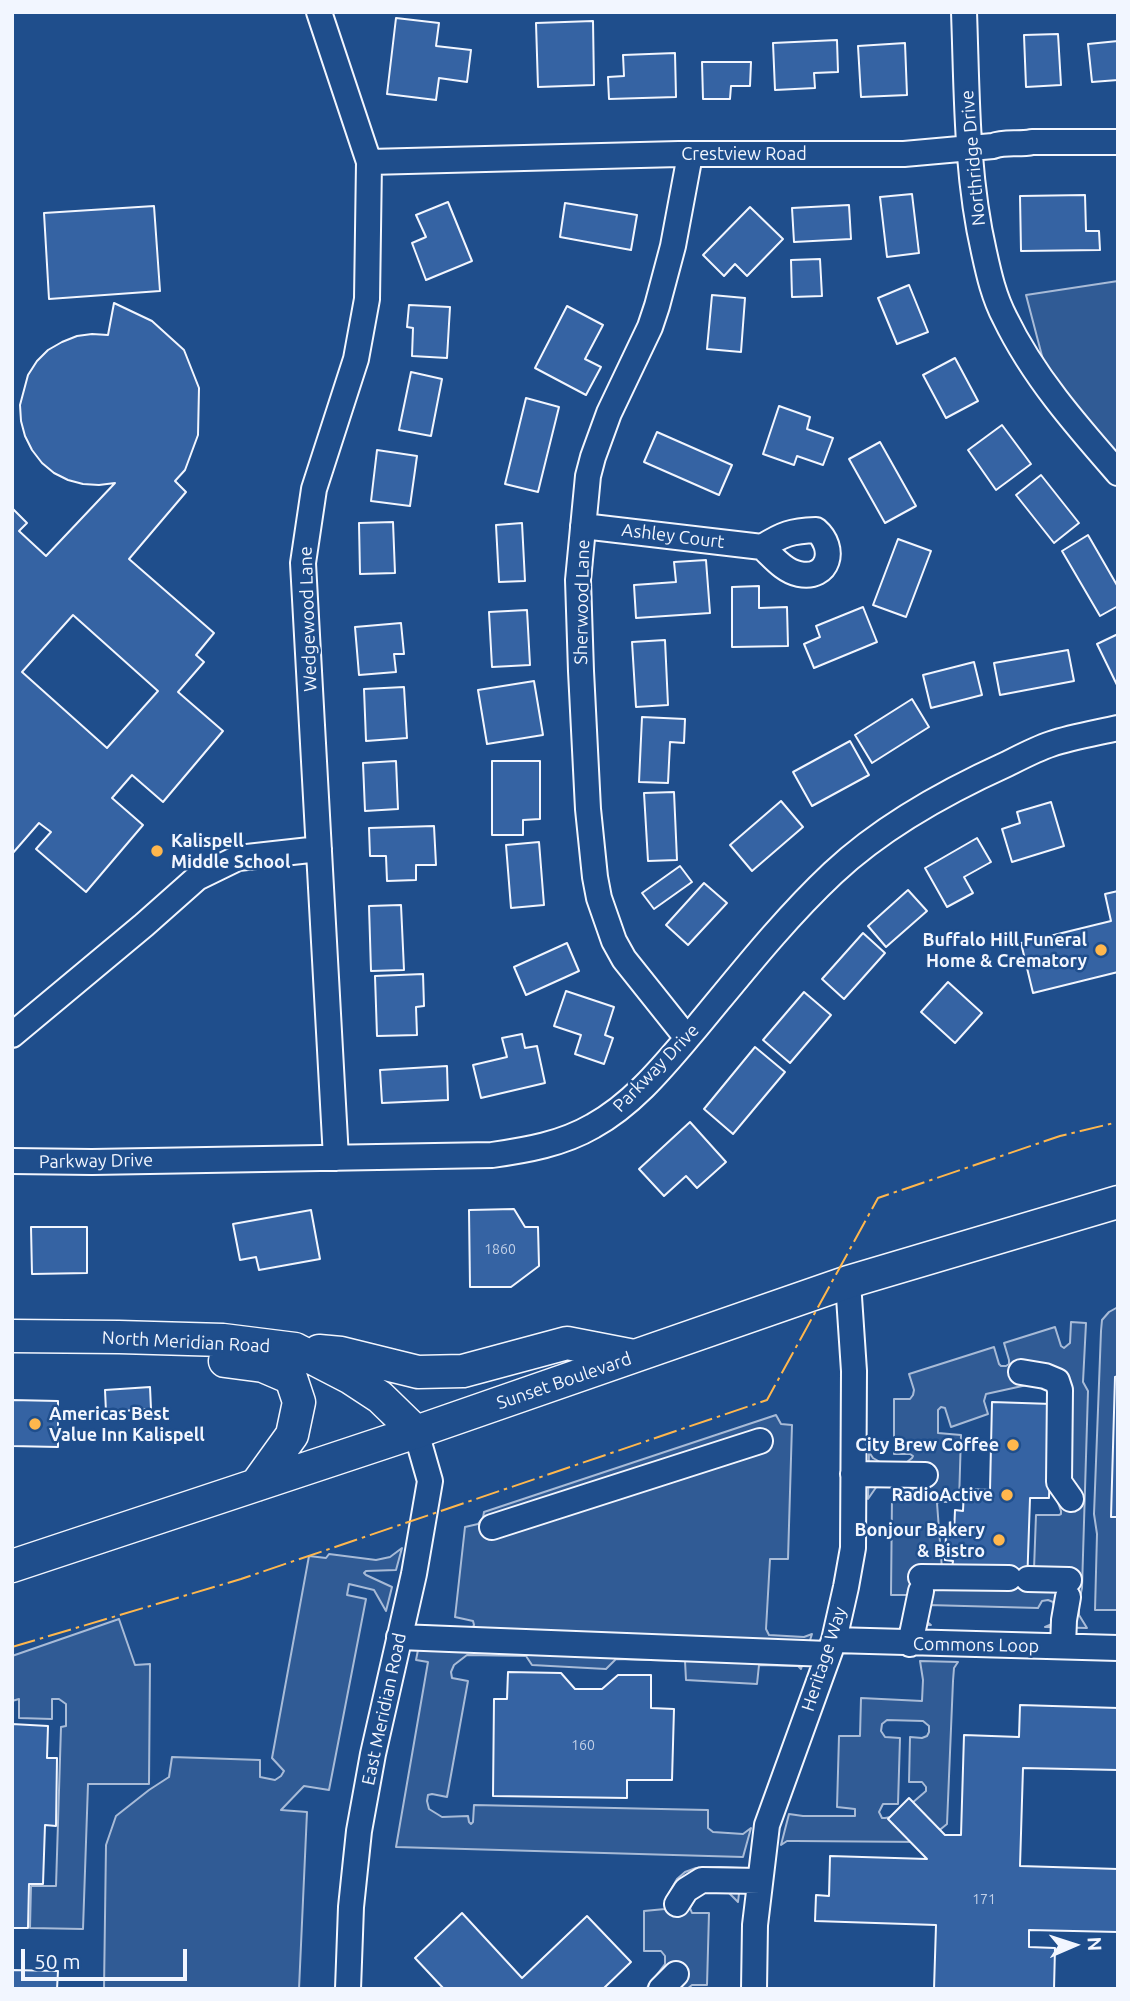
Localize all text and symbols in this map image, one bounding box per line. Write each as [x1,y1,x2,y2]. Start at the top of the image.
street label: Northridge Drive [956,89,990,227]
street label: Crestview Road [681,143,807,165]
street label: Ashley Court [620,519,726,553]
street label: Sherwood Lane [570,539,594,665]
street label: Wedgewood Lane [295,546,321,692]
place label: Kalispell Middle School [171,830,290,872]
marker: Kalispell Middle School [149,843,165,859]
place label: Buffalo Hill Funeral Home & Crematory [923,929,1087,972]
marker: Buffalo Hill Funeral Home & Crematory [1093,942,1109,958]
street label: Parkway Drive [609,1019,703,1117]
street label: Parkway Drive [39,1149,153,1173]
house number: 1860 [484,1241,516,1257]
street label: North Meridian Road [101,1327,271,1357]
street label: Sunset Boulevard [494,1348,634,1414]
place label: Americas Best Value Inn Kalispell [49,1403,205,1446]
marker: Americas Best Value Inn Kalispell [27,1416,43,1432]
place label: City Brew Coffee [855,1434,999,1456]
marker: City Brew Coffee [1005,1437,1021,1453]
place label: RadioActive [891,1484,993,1506]
marker: RadioActive [999,1487,1015,1503]
place label: Bonjour Bakery & Bistro [855,1519,985,1562]
marker: Bonjour Bakery & Bistro [991,1532,1007,1548]
street label: Heritage Way [797,1604,851,1714]
street label: East Meridian Road [357,1631,411,1787]
street label: Commons Loop [913,1633,1039,1657]
house number: 160 [571,1737,595,1753]
house number: 171 [972,1891,996,1907]
north arrow [1039,1910,1109,1980]
scale bar [24,1934,191,1978]
text: N [1084,1936,1106,1952]
text: 50 m [34,1949,81,1973]

